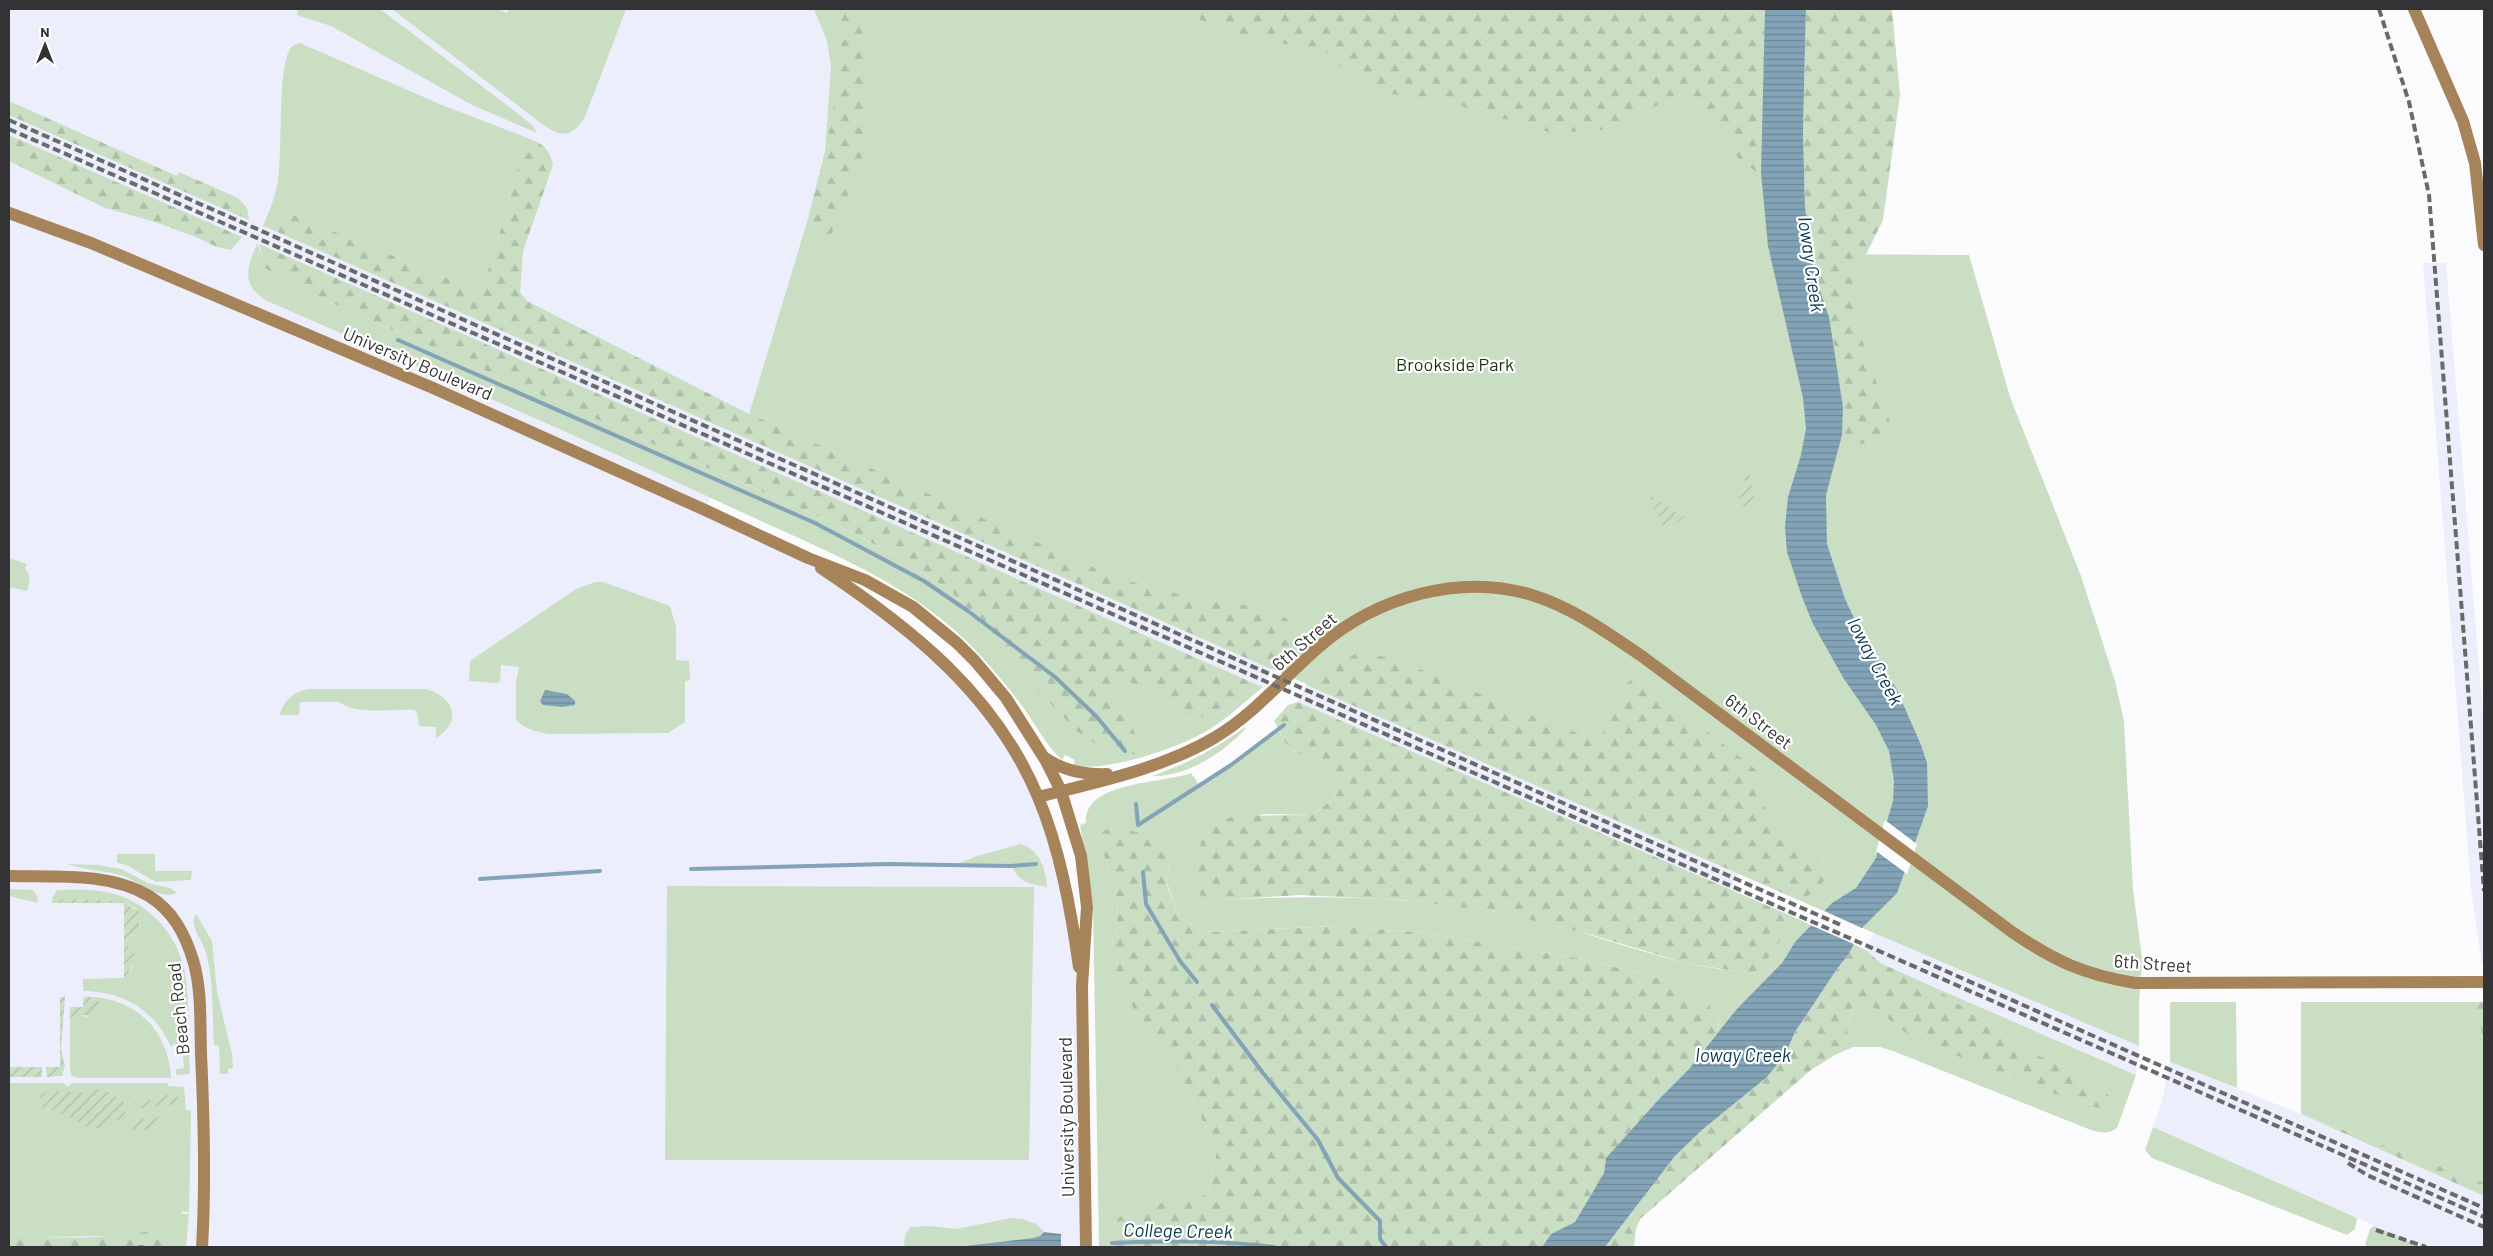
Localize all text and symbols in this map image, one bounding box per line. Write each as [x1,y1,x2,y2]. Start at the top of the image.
north arrow [20,20,70,70]
text: N [40,23,50,40]
water label: Ioway Creek [1794,215,1830,314]
street label: University Boulevard [340,322,496,404]
park label: Brookside Park [1396,353,1514,375]
street label: 6th Street [1267,607,1341,675]
water label: Ioway Creek [1843,613,1909,710]
street label: 6th Street [1721,689,1797,753]
street label: 6th Street [2113,949,2193,977]
street label: Beach Road [162,962,194,1056]
street label: University Boulevard [1054,1037,1078,1197]
water label: Ioway Creek [1695,1043,1792,1066]
water label: College Creek [1123,1218,1234,1242]

